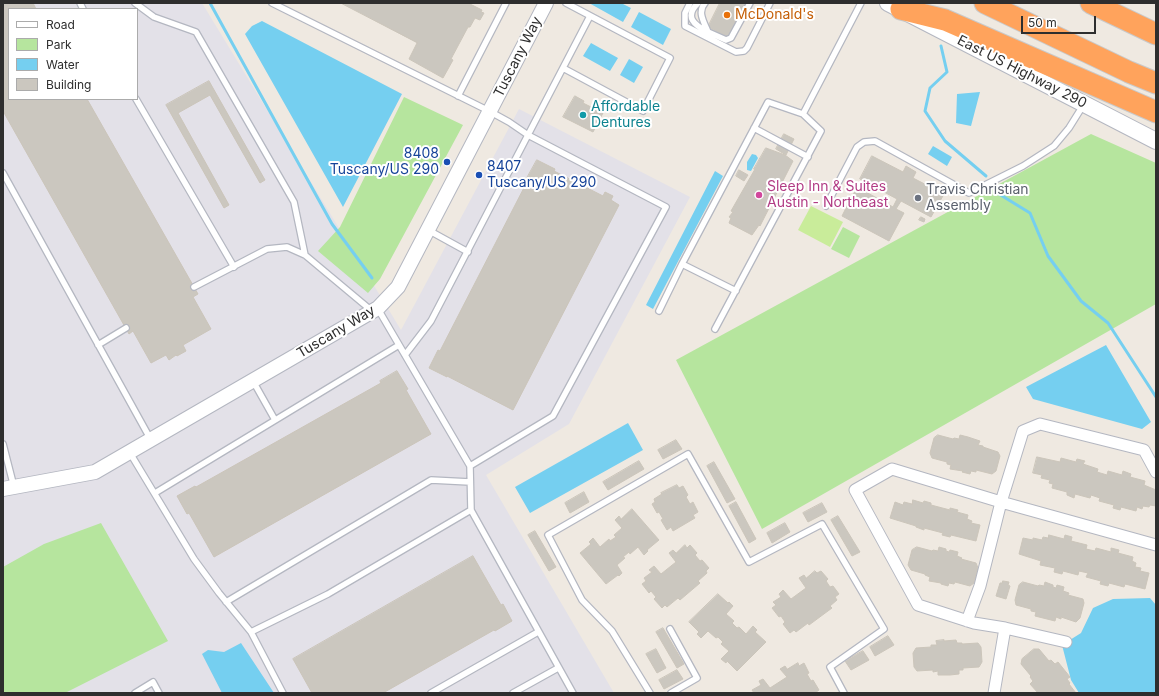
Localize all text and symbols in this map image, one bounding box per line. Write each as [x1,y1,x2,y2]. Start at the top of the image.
place label: McDonald's [735,7,814,23]
legend [8,8,138,100]
scale bar [1023,8,1098,34]
marker: McDonald's [722,10,732,20]
street label: Tuscany Way [491,14,545,100]
text: 50 m [1028,15,1057,30]
text: Road [46,17,75,32]
street label: East US Highway 290 [954,32,1090,112]
text: Park [46,37,72,52]
text: Water [46,57,79,72]
text: Building [46,77,91,92]
place label: Affordable Dentures [591,99,660,132]
marker: Affordable Dentures [578,110,588,120]
place label: 8408 Tuscany/US 290 [330,146,439,178]
marker: 8408 Tuscany/US 290 [442,157,452,167]
place label: 8407 Tuscany/US 290 [487,159,596,192]
marker: 8407 Tuscany/US 290 [474,170,484,180]
place label: Sleep Inn & Suites Austin - Northeast [767,179,888,212]
place label: Travis Christian Assembly [926,182,1029,214]
marker: Sleep Inn & Suites Austin - Northeast [754,190,764,200]
marker: Travis Christian Assembly [913,193,923,203]
street label: Tuscany Way [294,302,378,362]

